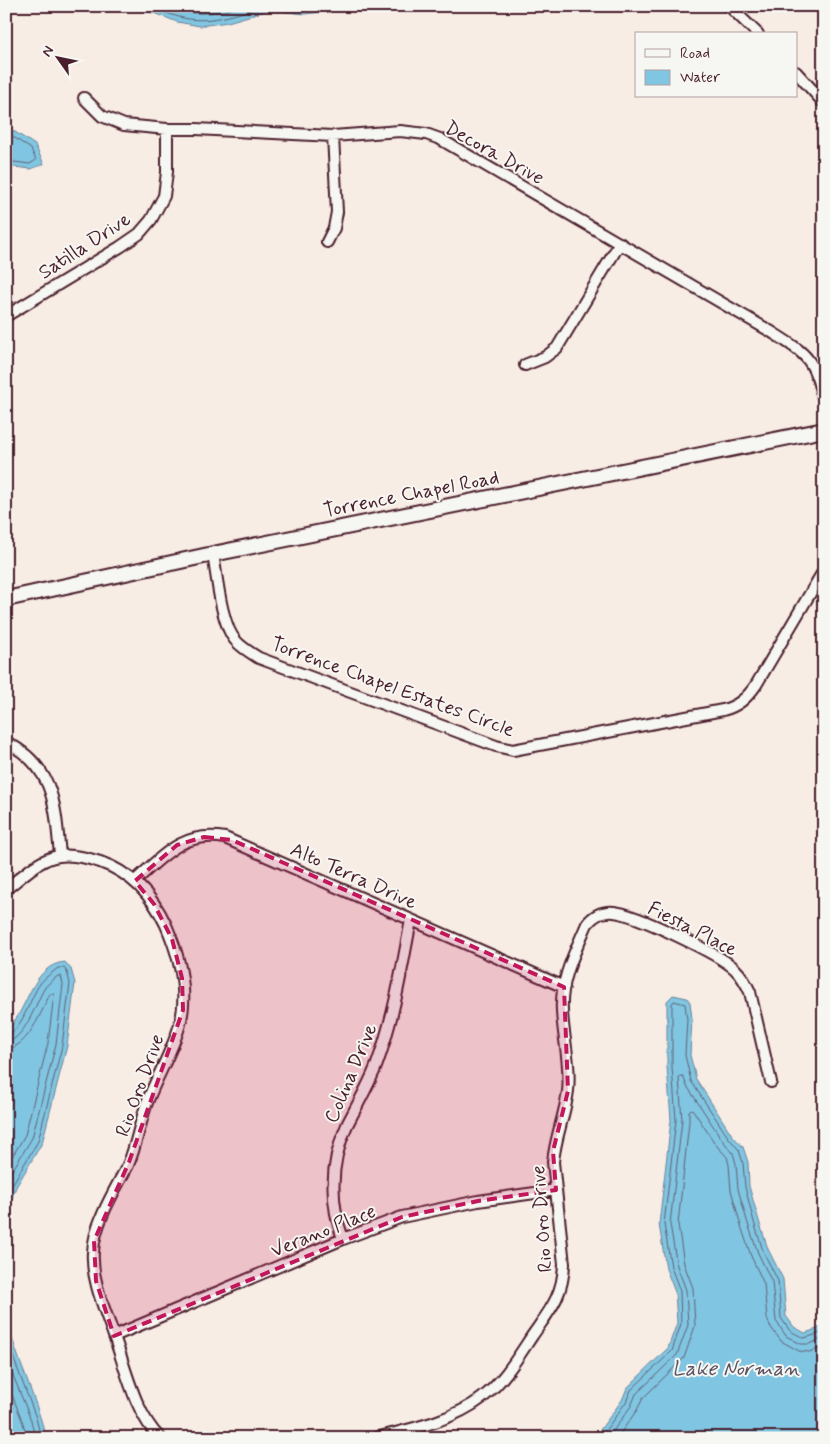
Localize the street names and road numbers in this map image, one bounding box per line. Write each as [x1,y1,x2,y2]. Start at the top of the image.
street label: Decora Drive [440,115,549,192]
street label: Satilla Drive [33,206,136,286]
street label: Torrence Chapel Road [321,464,501,525]
street label: Torrence Chapel Estates Circle [267,631,518,744]
street label: Alto Terra Drive [286,836,421,916]
street label: Fiesta Place [643,895,742,963]
street label: Colina Drive [318,1020,384,1127]
street label: Rio Oro Drive [109,1030,171,1141]
street label: Rio Oro Drive [525,1164,560,1273]
street label: Verano Place [267,1198,380,1265]

